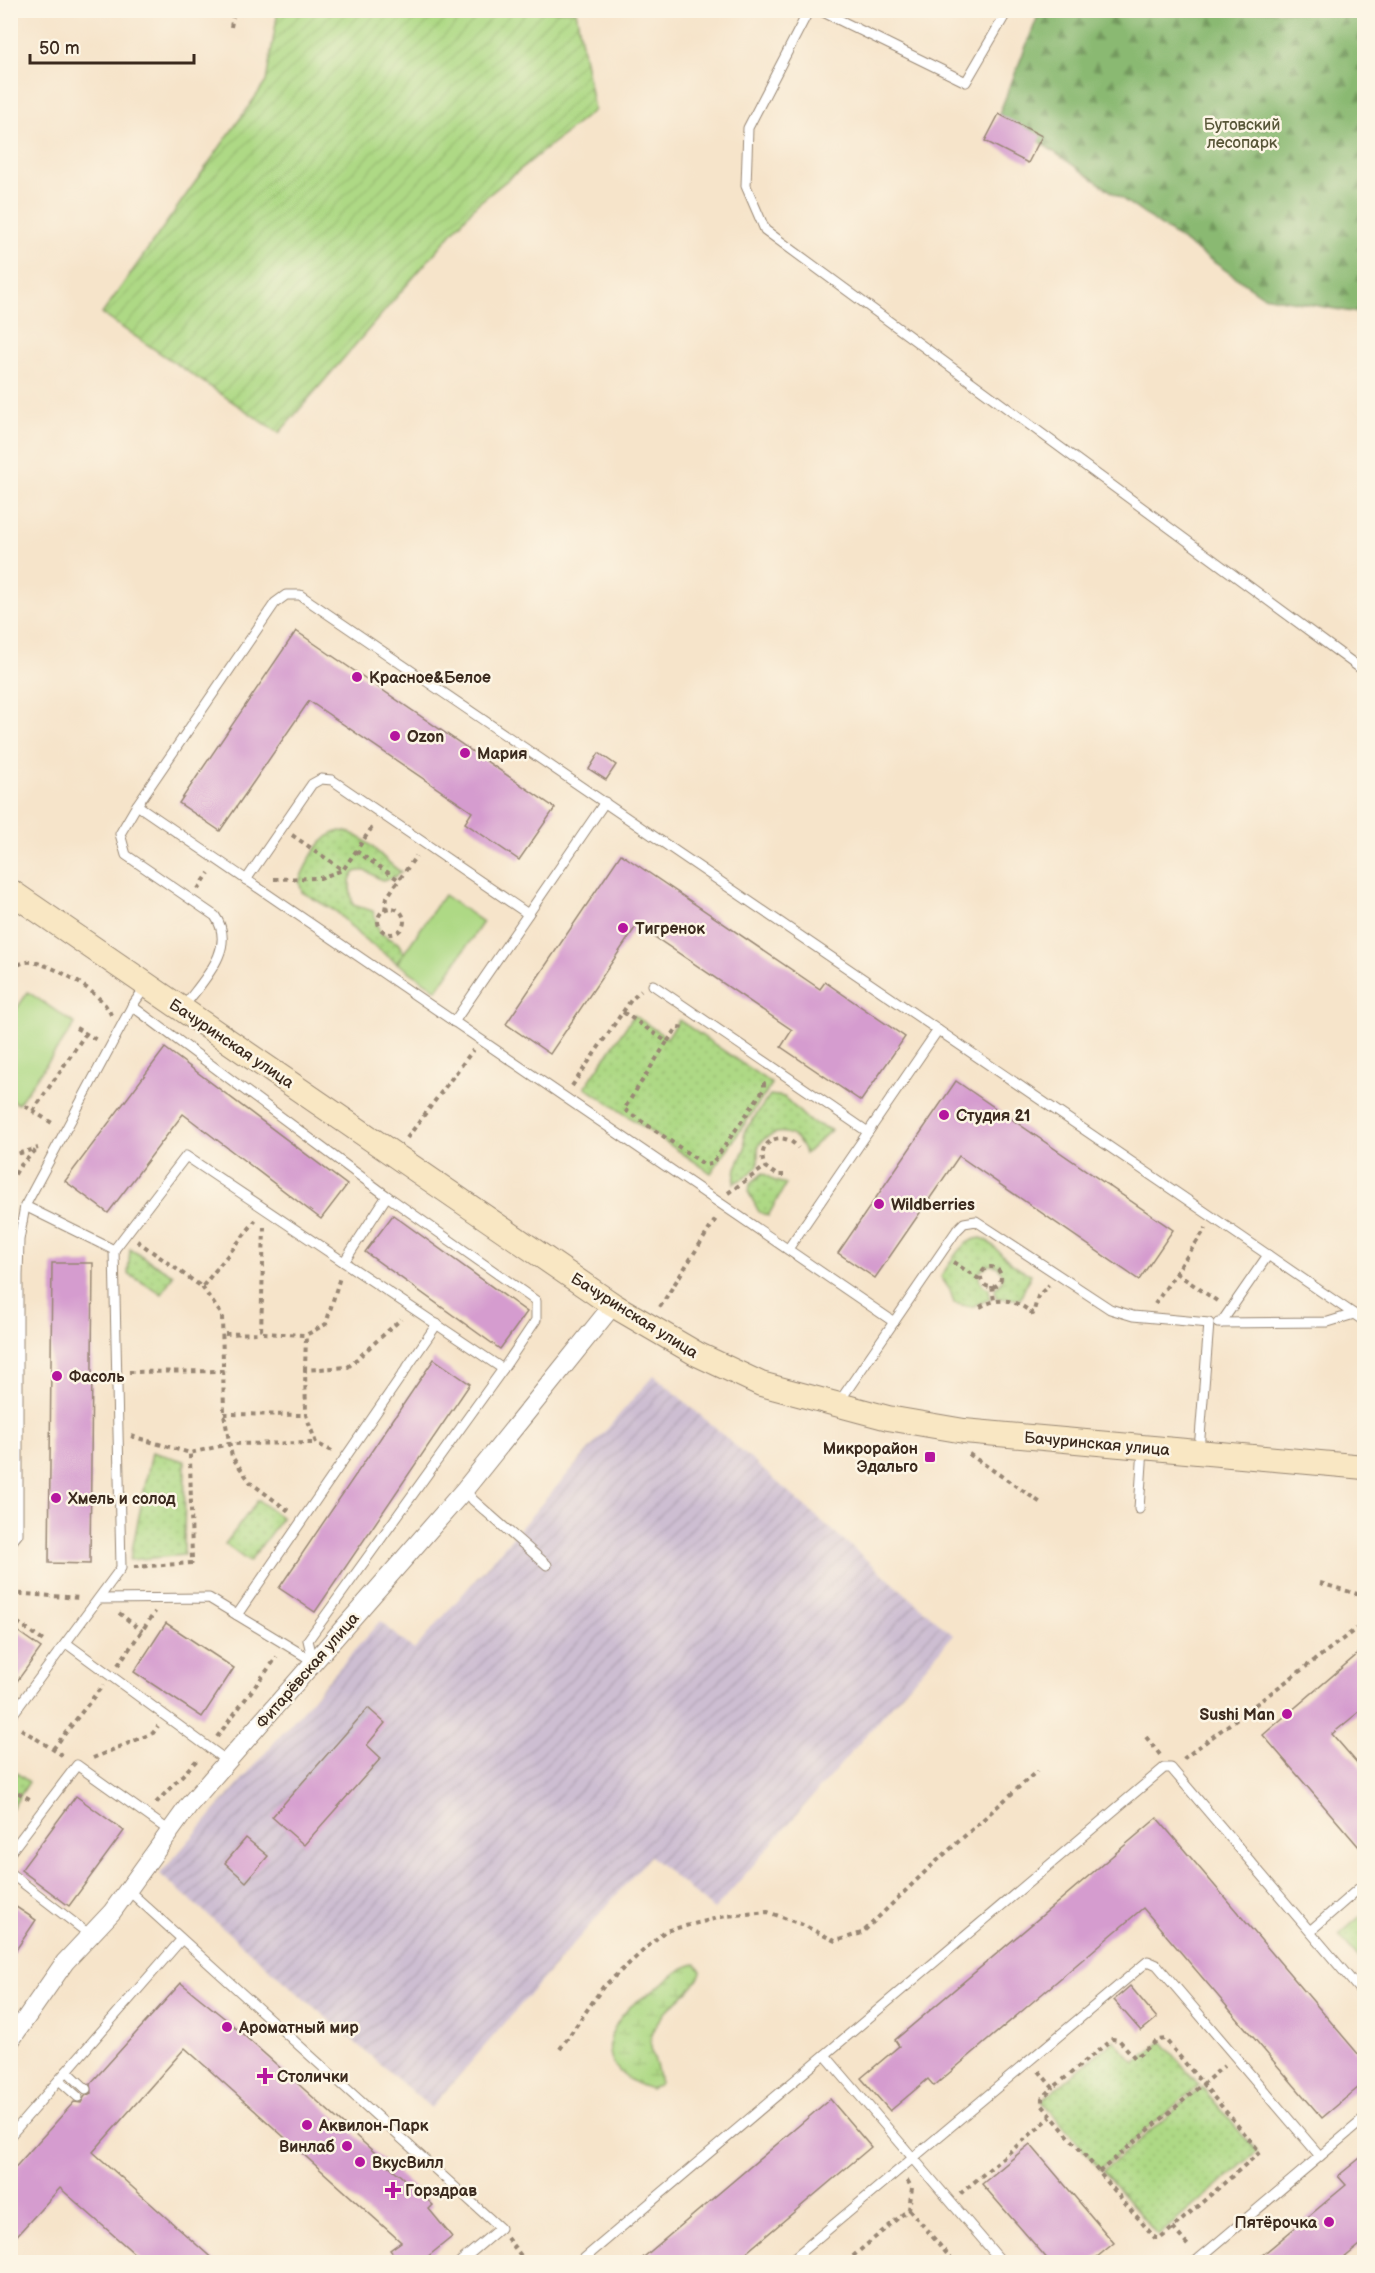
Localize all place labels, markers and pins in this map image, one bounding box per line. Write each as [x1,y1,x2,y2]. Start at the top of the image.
place label: Красное&Белое [369,669,491,688]
marker: Красное&Белое [350,670,364,684]
place label: Ozon [407,728,444,747]
marker: Ozon [388,729,402,743]
place label: Мария [477,745,528,764]
marker: Мария [458,746,472,760]
place label: Тигренок [635,920,705,939]
marker: Тигренок [616,921,630,935]
place label: Студия 21 [956,1107,1031,1126]
marker: Студия 21 [937,1108,951,1122]
place label: Wildberries [891,1196,975,1215]
marker: Wildberries [872,1197,886,1211]
place label: Фасоль [69,1368,125,1387]
marker: Фасоль [50,1369,64,1383]
place label: Микрорайон Эдальго [823,1440,918,1477]
marker: Микрорайон Эдальго [923,1450,937,1464]
place label: Хмель и солод [67,1490,176,1509]
marker: Хмель и солод [49,1491,63,1505]
place label: Sushi Man [1200,1706,1275,1725]
marker: Sushi Man [1280,1707,1294,1721]
place label: Ароматный мир [238,2019,359,2038]
marker: Ароматный мир [220,2020,234,2034]
place label: Столички [277,2068,349,2087]
marker: Столички [258,2069,272,2083]
place label: Аквилон-Парк [318,2117,429,2136]
marker: Аквилон-Парк [300,2118,314,2132]
place label: Винлаб [279,2138,335,2157]
marker: Винлаб [340,2139,354,2153]
place label: ВкусВилл [372,2154,444,2173]
marker: ВкусВилл [353,2155,367,2169]
place label: Горздрав [405,2182,477,2201]
marker: Горздрав [386,2183,400,2197]
place label: Пятёрочка [1235,2214,1318,2233]
marker: Пятёрочка [1322,2215,1336,2229]

